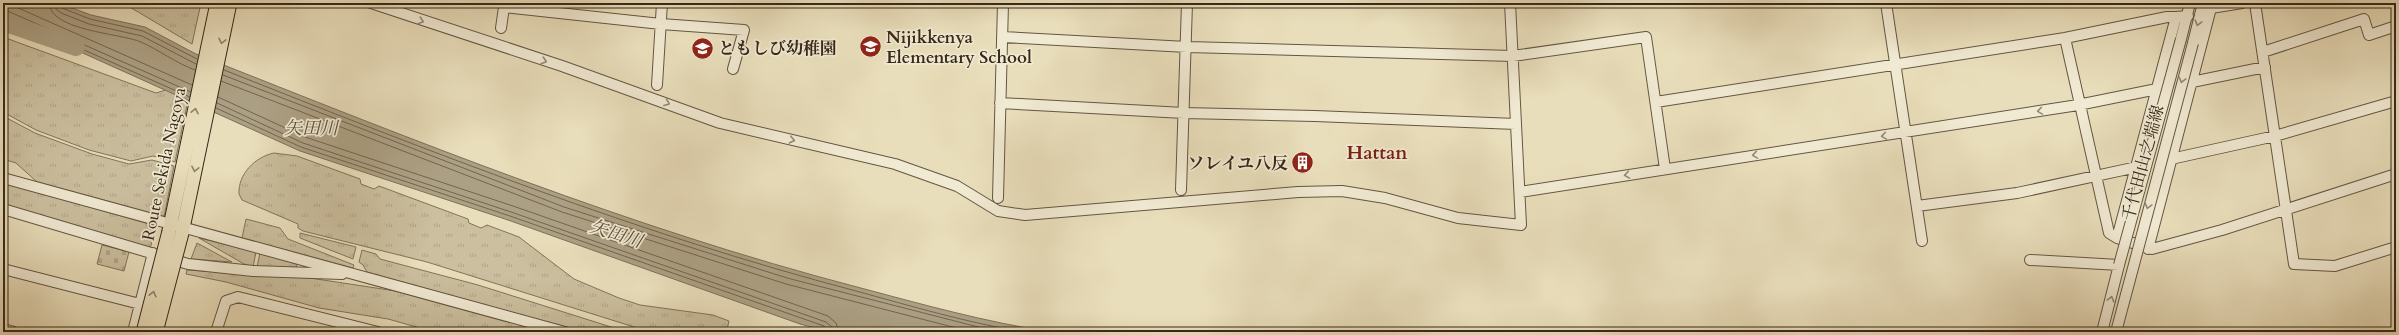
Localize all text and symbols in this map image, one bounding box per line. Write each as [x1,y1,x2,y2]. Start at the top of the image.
one-way arrow [417,16,424,24]
one-way arrow [2194,19,2203,26]
place label: Nijikkenya Elementary School [886,26,1032,69]
school or university icon: Nijikkenya Elementary School [857,34,883,60]
school or university icon: ともしび幼稚園 [690,35,716,61]
place label: ともしび幼稚園 [718,37,837,60]
one-way arrow [218,38,226,44]
one-way arrow [541,56,548,65]
one-way arrow [2179,77,2187,84]
street label: Route Sekida Nagoya [137,85,192,243]
one-way arrow [664,99,671,107]
street label: 千代田山之端線 [2116,103,2170,223]
one-way arrow [2037,106,2043,115]
one-way arrow [190,108,198,114]
water label: 矢田川 [284,116,340,141]
one-way arrow [1881,131,1887,140]
one-way arrow [788,136,795,144]
district label: Hattan [1346,140,1408,166]
building icon: ソレイユ八反 [1290,150,1316,176]
one-way arrow [1752,150,1758,159]
place label: ソレイユ八反 [1188,152,1288,175]
one-way arrow [192,165,200,172]
one-way arrow [1624,170,1630,179]
one-way arrow [2145,203,2153,209]
water label: 矢田川 [586,214,647,255]
one-way arrow [148,291,157,298]
one-way arrow [2106,295,2114,302]

